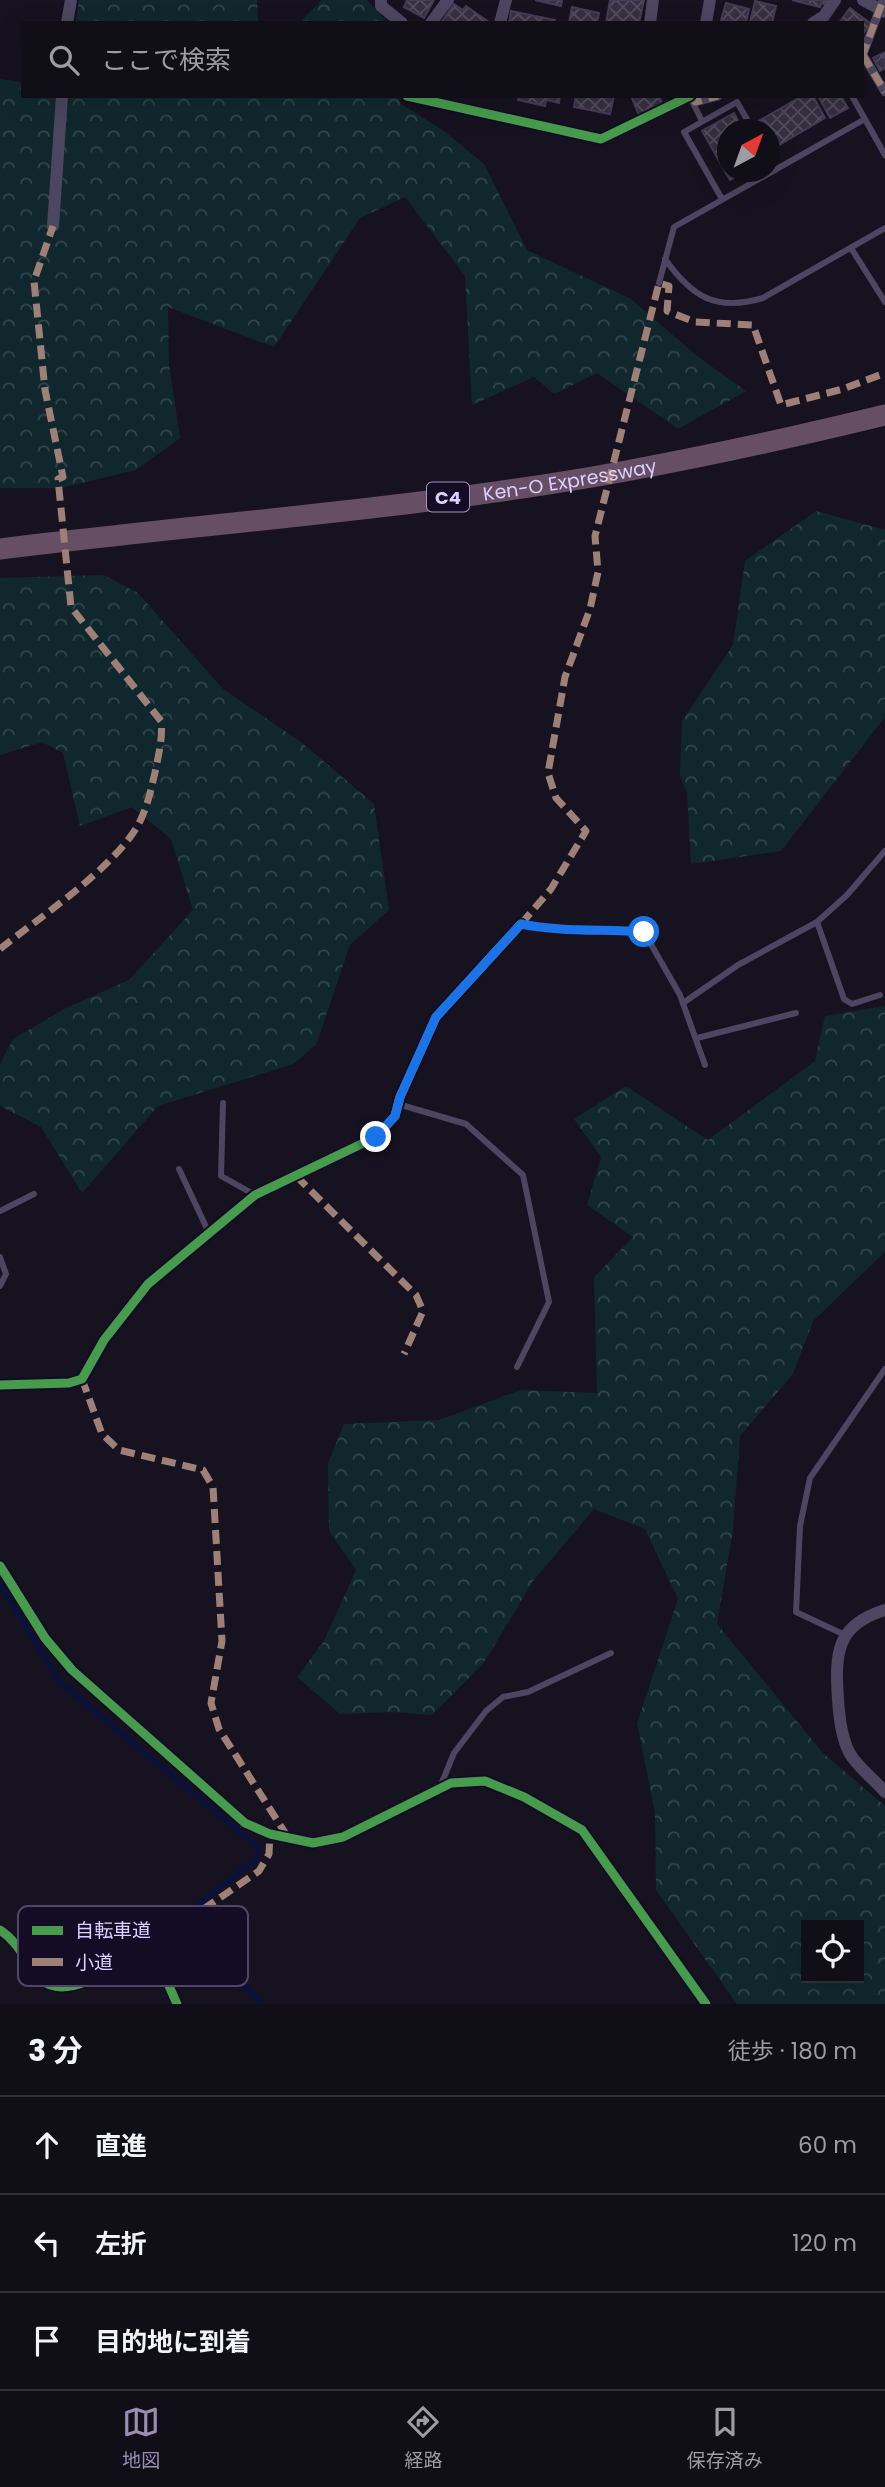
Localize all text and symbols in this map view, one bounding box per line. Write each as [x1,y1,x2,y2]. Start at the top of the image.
search box [21,21,864,98]
icon: search [45,41,83,79]
text: ここで検索 [101,42,231,78]
north arrow [717,119,780,182]
street label: Ken-O Expressway [481,452,659,507]
road number: C4 [427,482,469,512]
route start [628,916,659,947]
route end [360,1121,391,1152]
legend [18,1906,248,1986]
text: 自転車道 [75,1917,151,1944]
map controls [801,1920,864,1983]
button: locate [801,1920,864,1983]
text: 小道 [75,1949,113,1976]
text: 3 分 [28,2029,83,2072]
text: 徒歩 · 180 m [728,2035,857,2067]
icon: ahead [28,2126,66,2164]
text: 直進 [95,2128,147,2164]
text: 60 m [798,2129,857,2161]
icon: left [28,2224,66,2262]
text: 左折 [95,2226,147,2262]
text: 120 m [792,2227,857,2259]
icon: arrive [28,2322,66,2360]
text: 目的地に到着 [95,2324,251,2360]
tab: 地図 [122,2403,160,2475]
tab: 経路 [404,2403,443,2475]
tab: 保存済み [687,2403,763,2475]

